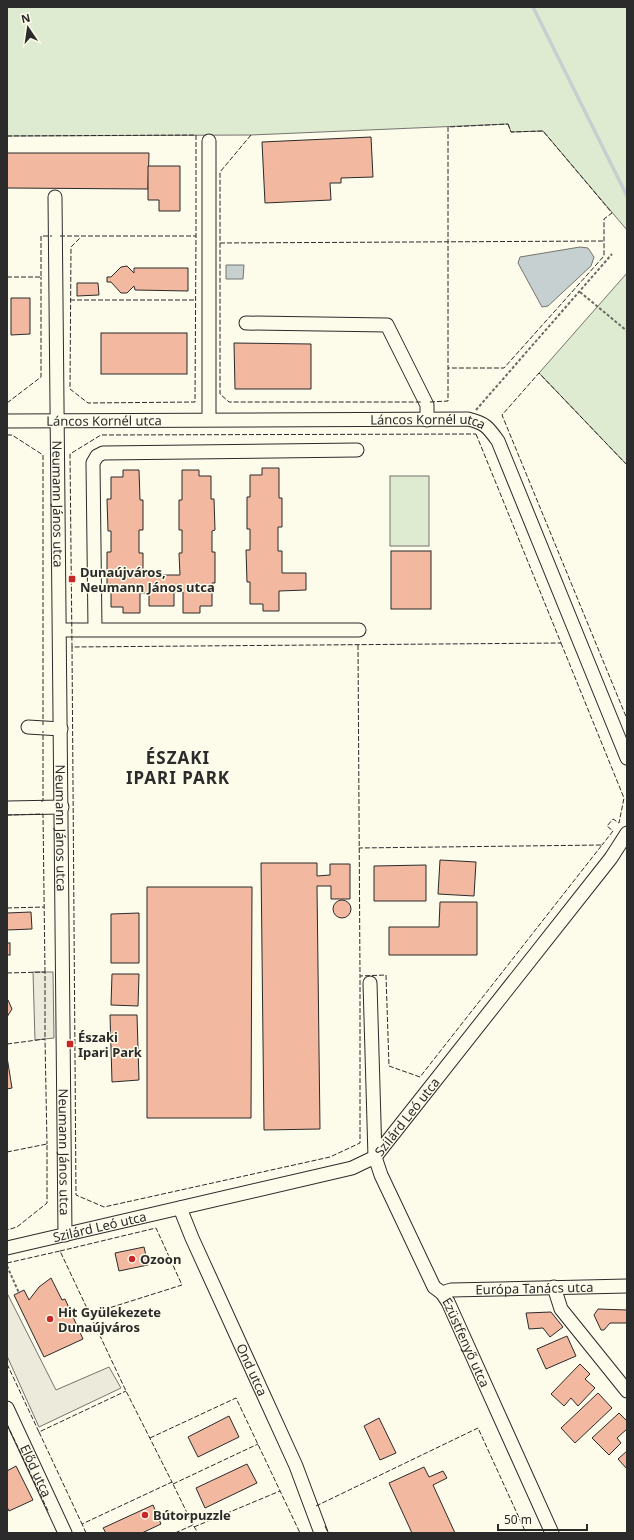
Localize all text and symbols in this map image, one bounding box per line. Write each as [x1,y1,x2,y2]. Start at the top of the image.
north arrow [8,8,48,48]
text: N [20,9,32,26]
street label: Láncos Kornél utca [370,410,489,433]
street label: Láncos Kornél utca [46,411,162,430]
street label: Neumann János utca [48,440,68,568]
place label: Dunaújváros, Neumann János utca [80,563,215,596]
marker: Dunaújváros, Neumann János utca [67,574,77,584]
district label: ÉSZAKI IPARI PARK [126,746,230,789]
street label: Neumann János utca [51,764,71,892]
place label: Északi Ipari Park [78,1028,143,1061]
marker: Északi Ipari Park [65,1039,75,1049]
street label: Szilárd Leó utca [370,1074,443,1160]
street label: Neumann János utca [55,1088,74,1216]
street label: Szilárd Leó utca [51,1207,148,1246]
place label: Ozoon [140,1250,181,1268]
marker: Ozoon [127,1254,137,1264]
street label: Európa Tanács utca [475,1278,594,1298]
street label: Ezüstfenyő utca [438,1294,494,1390]
place label: Hit Gyülekezete Dunaújváros [58,1303,161,1336]
marker: Hit Gyülekezete Dunaújváros [45,1314,55,1324]
street label: Ond utca [232,1340,272,1399]
street label: Előd utca [16,1441,56,1500]
place label: Bútorpuzzle [153,1506,231,1524]
scale bar [498,1506,587,1532]
marker: Bútorpuzzle [140,1510,150,1520]
text: 50 m [504,1511,532,1528]

